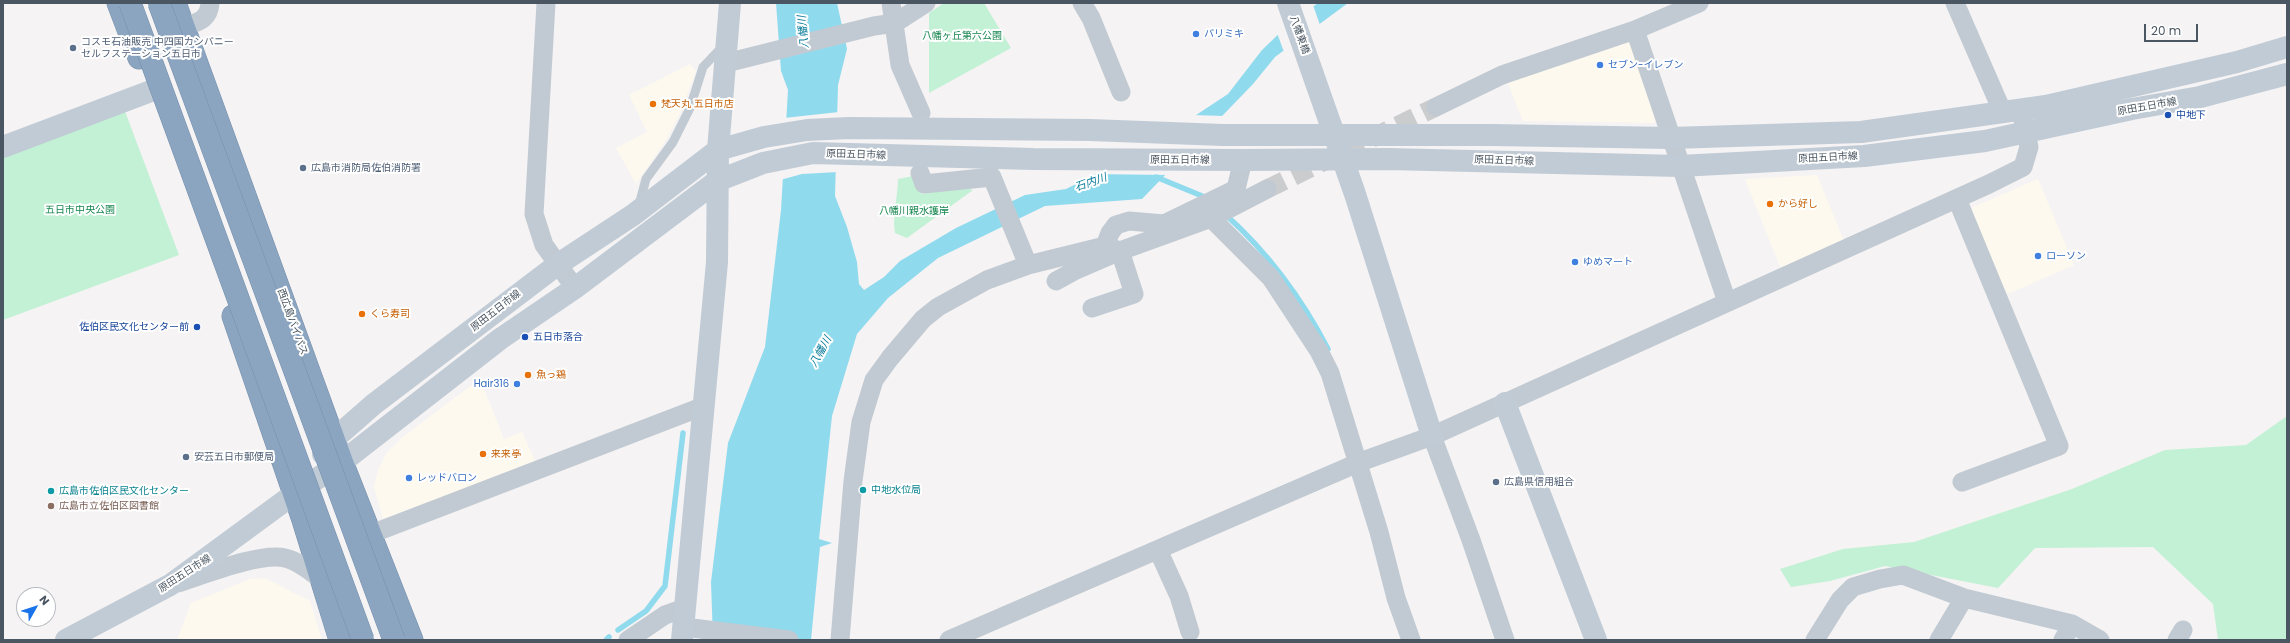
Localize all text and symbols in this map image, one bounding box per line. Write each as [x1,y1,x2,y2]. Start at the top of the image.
street label: 八幡東橋 [1287,14,1311,56]
water label: 八幡川 [796,15,812,49]
scale bar [2146,16,2200,42]
text: 20 m [2151,22,2181,39]
place label: パリミキ [1204,28,1244,40]
marker: パリミキ [1191,29,1201,39]
park label: 八幡ヶ丘第六公園 [922,30,1002,42]
place label: コスモ石油販売 中四国カンパニー セルフステーション五日市 [81,36,234,60]
marker: コスモ石油販売 中四国カンパニー セルフステーション五日市 [68,43,78,53]
place label: セブン-イレブン [1608,59,1684,71]
marker: セブン-イレブン [1595,60,1605,70]
street label: 原田五日市線 [2116,96,2178,118]
place label: 梵天丸 五日市店 [661,98,734,110]
marker: 梵天丸 五日市店 [648,99,658,109]
place label: 中地下 [2176,109,2206,121]
marker: 中地下 [2163,110,2173,120]
street label: 原田五日市線 [826,148,886,162]
street label: 原田五日市線 [1798,150,1858,166]
street label: 原田五日市線 [1150,154,1210,166]
street label: 原田五日市線 [1474,154,1534,168]
place label: 広島市消防局佐伯消防署 [311,162,421,174]
marker: 広島市消防局佐伯消防署 [298,163,308,173]
water label: 石内川 [1073,171,1109,195]
place label: から好し [1778,198,1818,210]
marker: から好し [1765,199,1775,209]
park label: 五日市中央公園 [45,204,115,216]
park label: 八幡川親水護岸 [879,205,949,217]
place label: ローソン [2046,250,2086,262]
marker: ローソン [2033,251,2043,261]
place label: ゆめマート [1583,256,1633,268]
marker: ゆめマート [1570,257,1580,267]
street label: 西広島バイパス [274,287,310,357]
street label: 原田五日市線 [469,288,523,334]
place label: くら寿司 [370,308,410,320]
marker: くら寿司 [357,309,367,319]
place label: 佐伯区民文化センター前 [79,321,189,333]
marker: 佐伯区民文化センター前 [192,322,202,332]
place label: 五日市落合 [533,331,583,343]
marker: 五日市落合 [520,332,530,342]
water label: 八幡川 [807,334,835,370]
place label: 魚っ鶏 [536,369,566,381]
marker: 魚っ鶏 [523,370,533,380]
place label: Hair316 [474,378,509,390]
marker: Hair316 [512,379,522,389]
place label: 来来亭 [491,448,521,460]
marker: 来来亭 [478,449,488,459]
place label: 安芸五日市郵便局 [194,451,274,463]
marker: 安芸五日市郵便局 [181,452,191,462]
place label: レッドバロン [417,472,477,484]
marker: レッドバロン [404,473,414,483]
place label: 広島県信用組合 [1504,476,1574,488]
marker: 広島県信用組合 [1491,477,1501,487]
place label: 中地水位局 [871,484,921,496]
place label: 広島市佐伯区民文化センター [59,485,189,497]
marker: 中地水位局 [858,485,868,495]
marker: 広島市佐伯区民文化センター [46,486,56,496]
place label: 広島市立佐伯区図書館 [59,500,159,512]
marker: 広島市立佐伯区図書館 [46,501,56,511]
street label: 原田五日市線 [157,553,213,595]
north arrow [16,587,56,627]
text: N [36,592,53,608]

